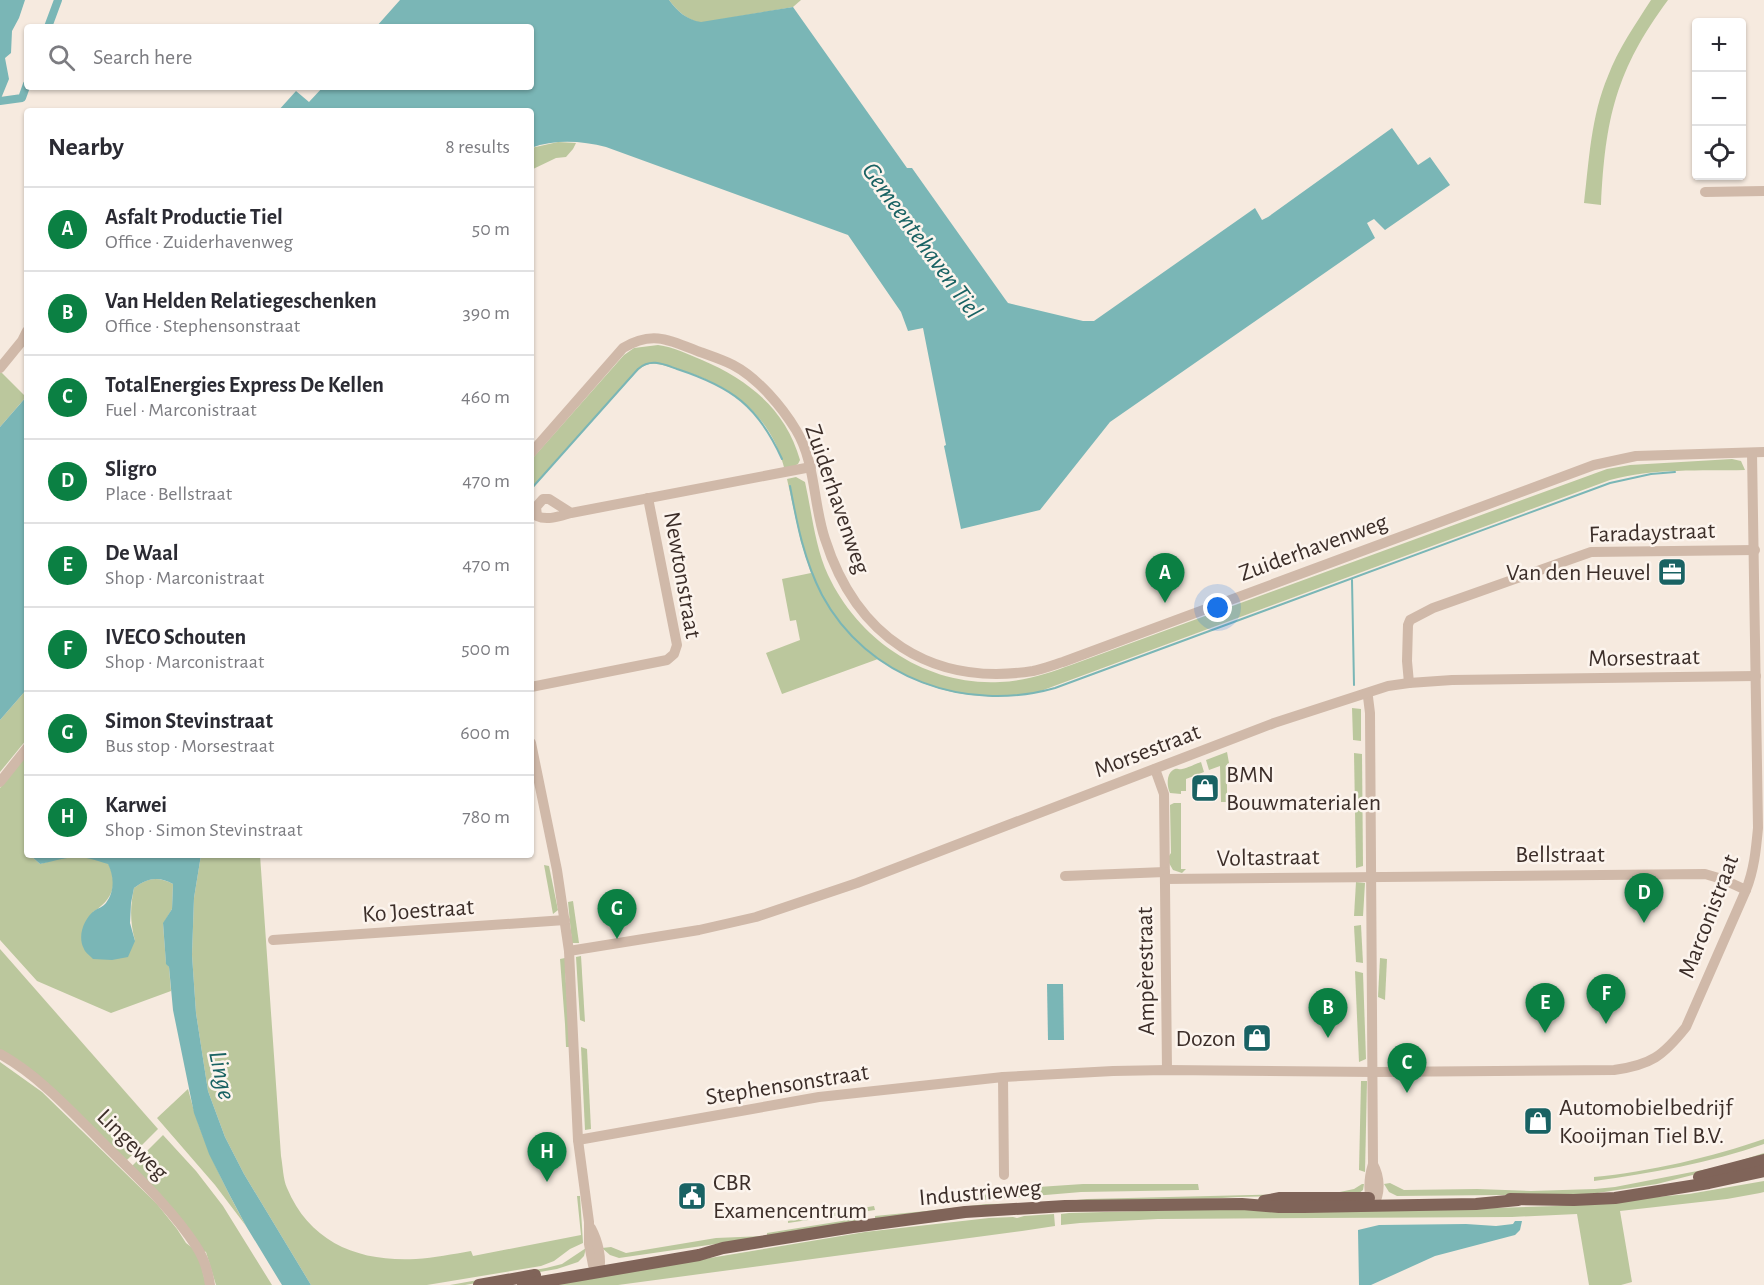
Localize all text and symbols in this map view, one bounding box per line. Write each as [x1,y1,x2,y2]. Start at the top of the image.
map controls [1692,18,1746,180]
button: + [1692,18,1746,72]
search box [24,24,534,90]
icon: search [45,41,78,74]
text: Search here [93,46,192,68]
button: − [1692,72,1746,126]
button: locate [1692,126,1746,180]
text: Nearby [48,134,124,160]
text: 8 results [445,137,510,157]
water label: Gemeentehaven Tiel [857,158,987,323]
text: Asfalt Productie Tiel [105,206,283,228]
text: A [62,219,74,239]
text: 50 m [472,219,510,239]
text: Office · Zuiderhavenweg [105,232,293,252]
text: Van Helden Relatiegeschenken [105,290,377,312]
text: B [62,303,73,323]
text: 390 m [463,303,510,323]
text: Office · Stephensonstraat [105,316,300,336]
text: TotalEnergies Express De Kellen [105,374,384,396]
text: C [62,387,73,407]
text: 460 m [461,387,510,407]
text: Fuel · Marconistraat [105,400,257,420]
street label: Zuiderhavenweg [800,422,874,577]
text: Sligro [105,458,157,480]
text: D [61,471,74,491]
text: 470 m [462,471,510,491]
text: Place · Bellstraat [105,484,232,504]
street label: Newtonstraat [659,510,705,641]
street label: Zuiderhavenweg [1236,510,1391,586]
street label: Faradaystraat [1588,519,1716,547]
text: De Waal [105,542,179,564]
pin: A [1146,554,1184,603]
text: E [62,555,73,575]
text: 470 m [462,555,510,575]
office icon: Van den Heuvel [1656,556,1688,588]
place label: Van den Heuvel [1506,561,1651,585]
text: Shop · Marconistraat [105,568,264,588]
your location [1203,593,1232,622]
text: IVECO Schouten [105,626,246,648]
text: F [63,639,72,659]
text: 500 m [461,639,510,659]
street label: Morsestraat [1588,645,1700,671]
text: Shop · Marconistraat [105,652,264,672]
text: Simon Stevinstraat [105,710,273,732]
street label: Morsestraat [1091,720,1204,782]
text: G [62,723,73,743]
text: 600 m [460,723,510,743]
text: Bus stop · Morsestraat [105,736,274,756]
place label: BMN Bouwmaterialen [1226,763,1381,815]
shop icon: BMN Bouwmaterialen [1189,772,1221,804]
text: Karwei [105,794,167,816]
text: H [61,807,74,827]
text: 780 m [462,807,510,827]
text: Shop · Simon Stevinstraat [105,820,303,840]
street label: Bellstraat [1515,843,1605,867]
street label: Voltastraat [1216,845,1320,871]
street label: Marconistraat [1674,851,1744,981]
pin: D [1624,874,1664,923]
pin: G [598,890,636,939]
street label: Ko Joestraat [361,895,475,927]
street label: Ampèrestraat [1133,906,1159,1036]
pin: F [1586,974,1626,1024]
pin: E [1526,984,1564,1033]
pin: B [1308,988,1348,1038]
shop icon: Dozon [1241,1022,1273,1054]
place label: Dozon [1176,1027,1236,1051]
pin: C [1388,1044,1426,1093]
water label: Linge [204,1048,240,1102]
street label: Stephensonstraat [704,1060,871,1110]
place label: Automobielbedrijf Kooijman Tiel B.V. [1559,1096,1734,1148]
street label: Lingeweg [92,1105,173,1185]
shop icon: Automobielbedrijf Kooijman Tiel B.V. [1522,1105,1554,1137]
pin: H [528,1132,566,1182]
place label: CBR Examencentrum [713,1171,867,1223]
street label: Industrieweg [918,1176,1043,1210]
public building icon: CBR Examencentrum [676,1180,708,1212]

